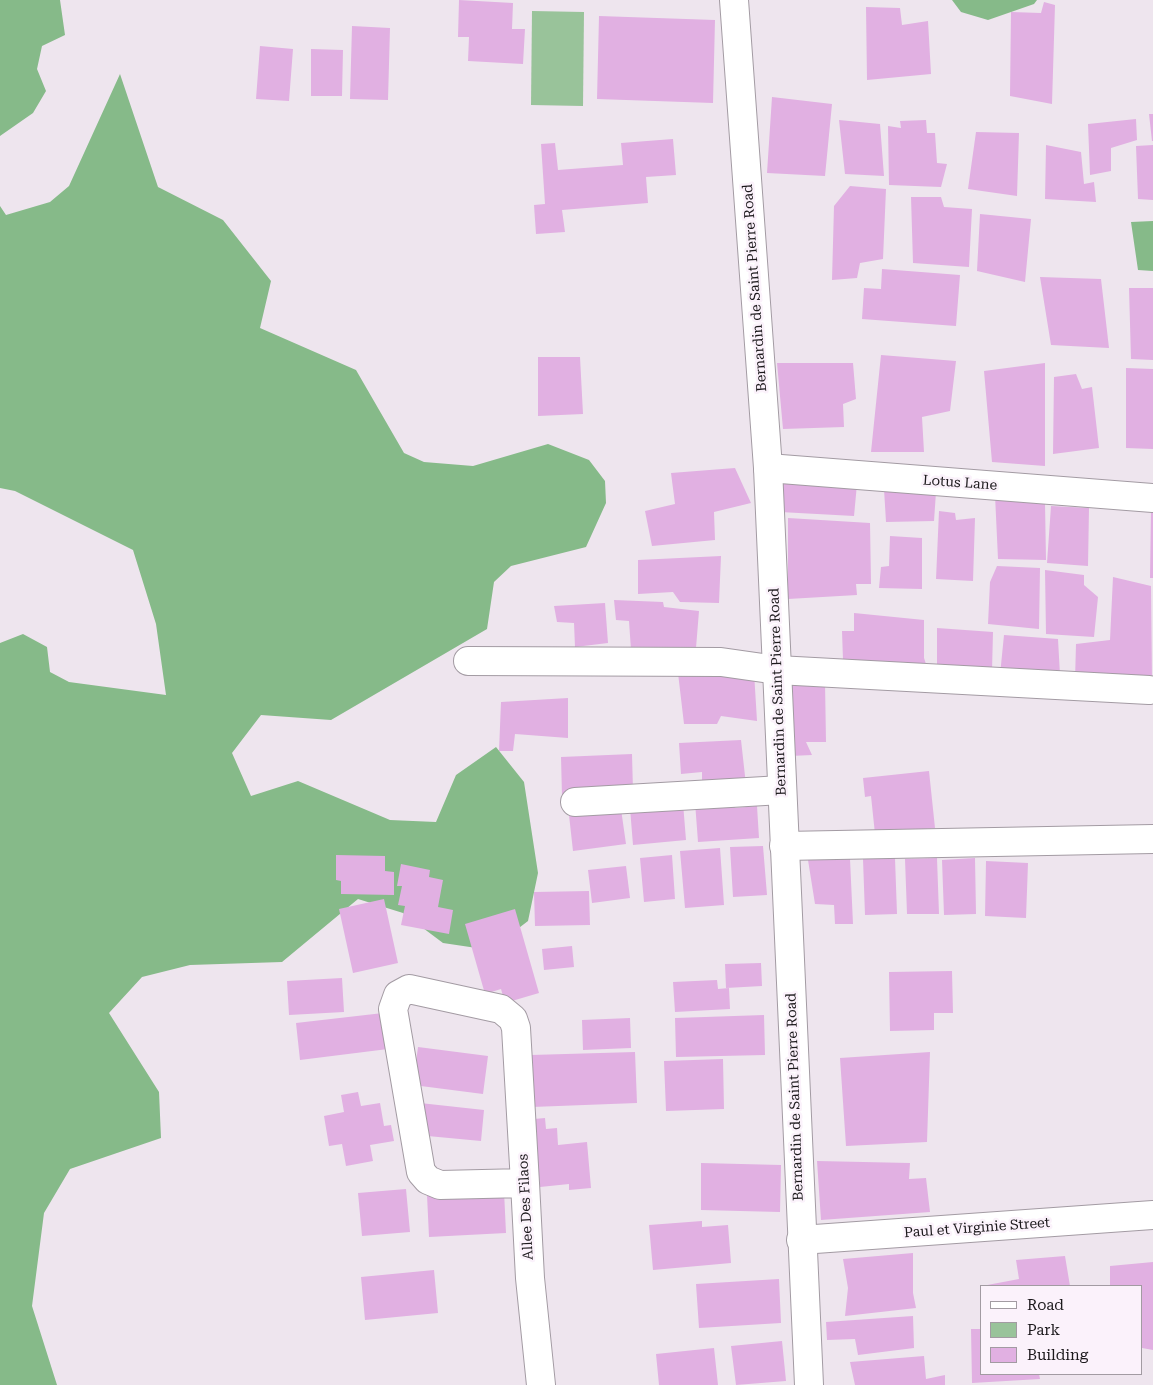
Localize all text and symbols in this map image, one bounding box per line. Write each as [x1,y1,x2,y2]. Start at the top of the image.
street label: Bernardin de Saint Pierre Road [739,184,771,392]
street label: Lotus Lane [922,472,998,494]
street label: Bernardin de Saint Pierre Road [766,588,790,796]
street label: Bernardin de Saint Pierre Road [783,993,807,1201]
street label: Allee Des Filaos [515,1153,537,1261]
street label: Paul et Virginie Street [903,1215,1051,1241]
legend [980,1285,1143,1375]
text: Road [1027,1296,1064,1314]
text: Park [1027,1321,1060,1339]
text: Building [1027,1346,1088,1364]

